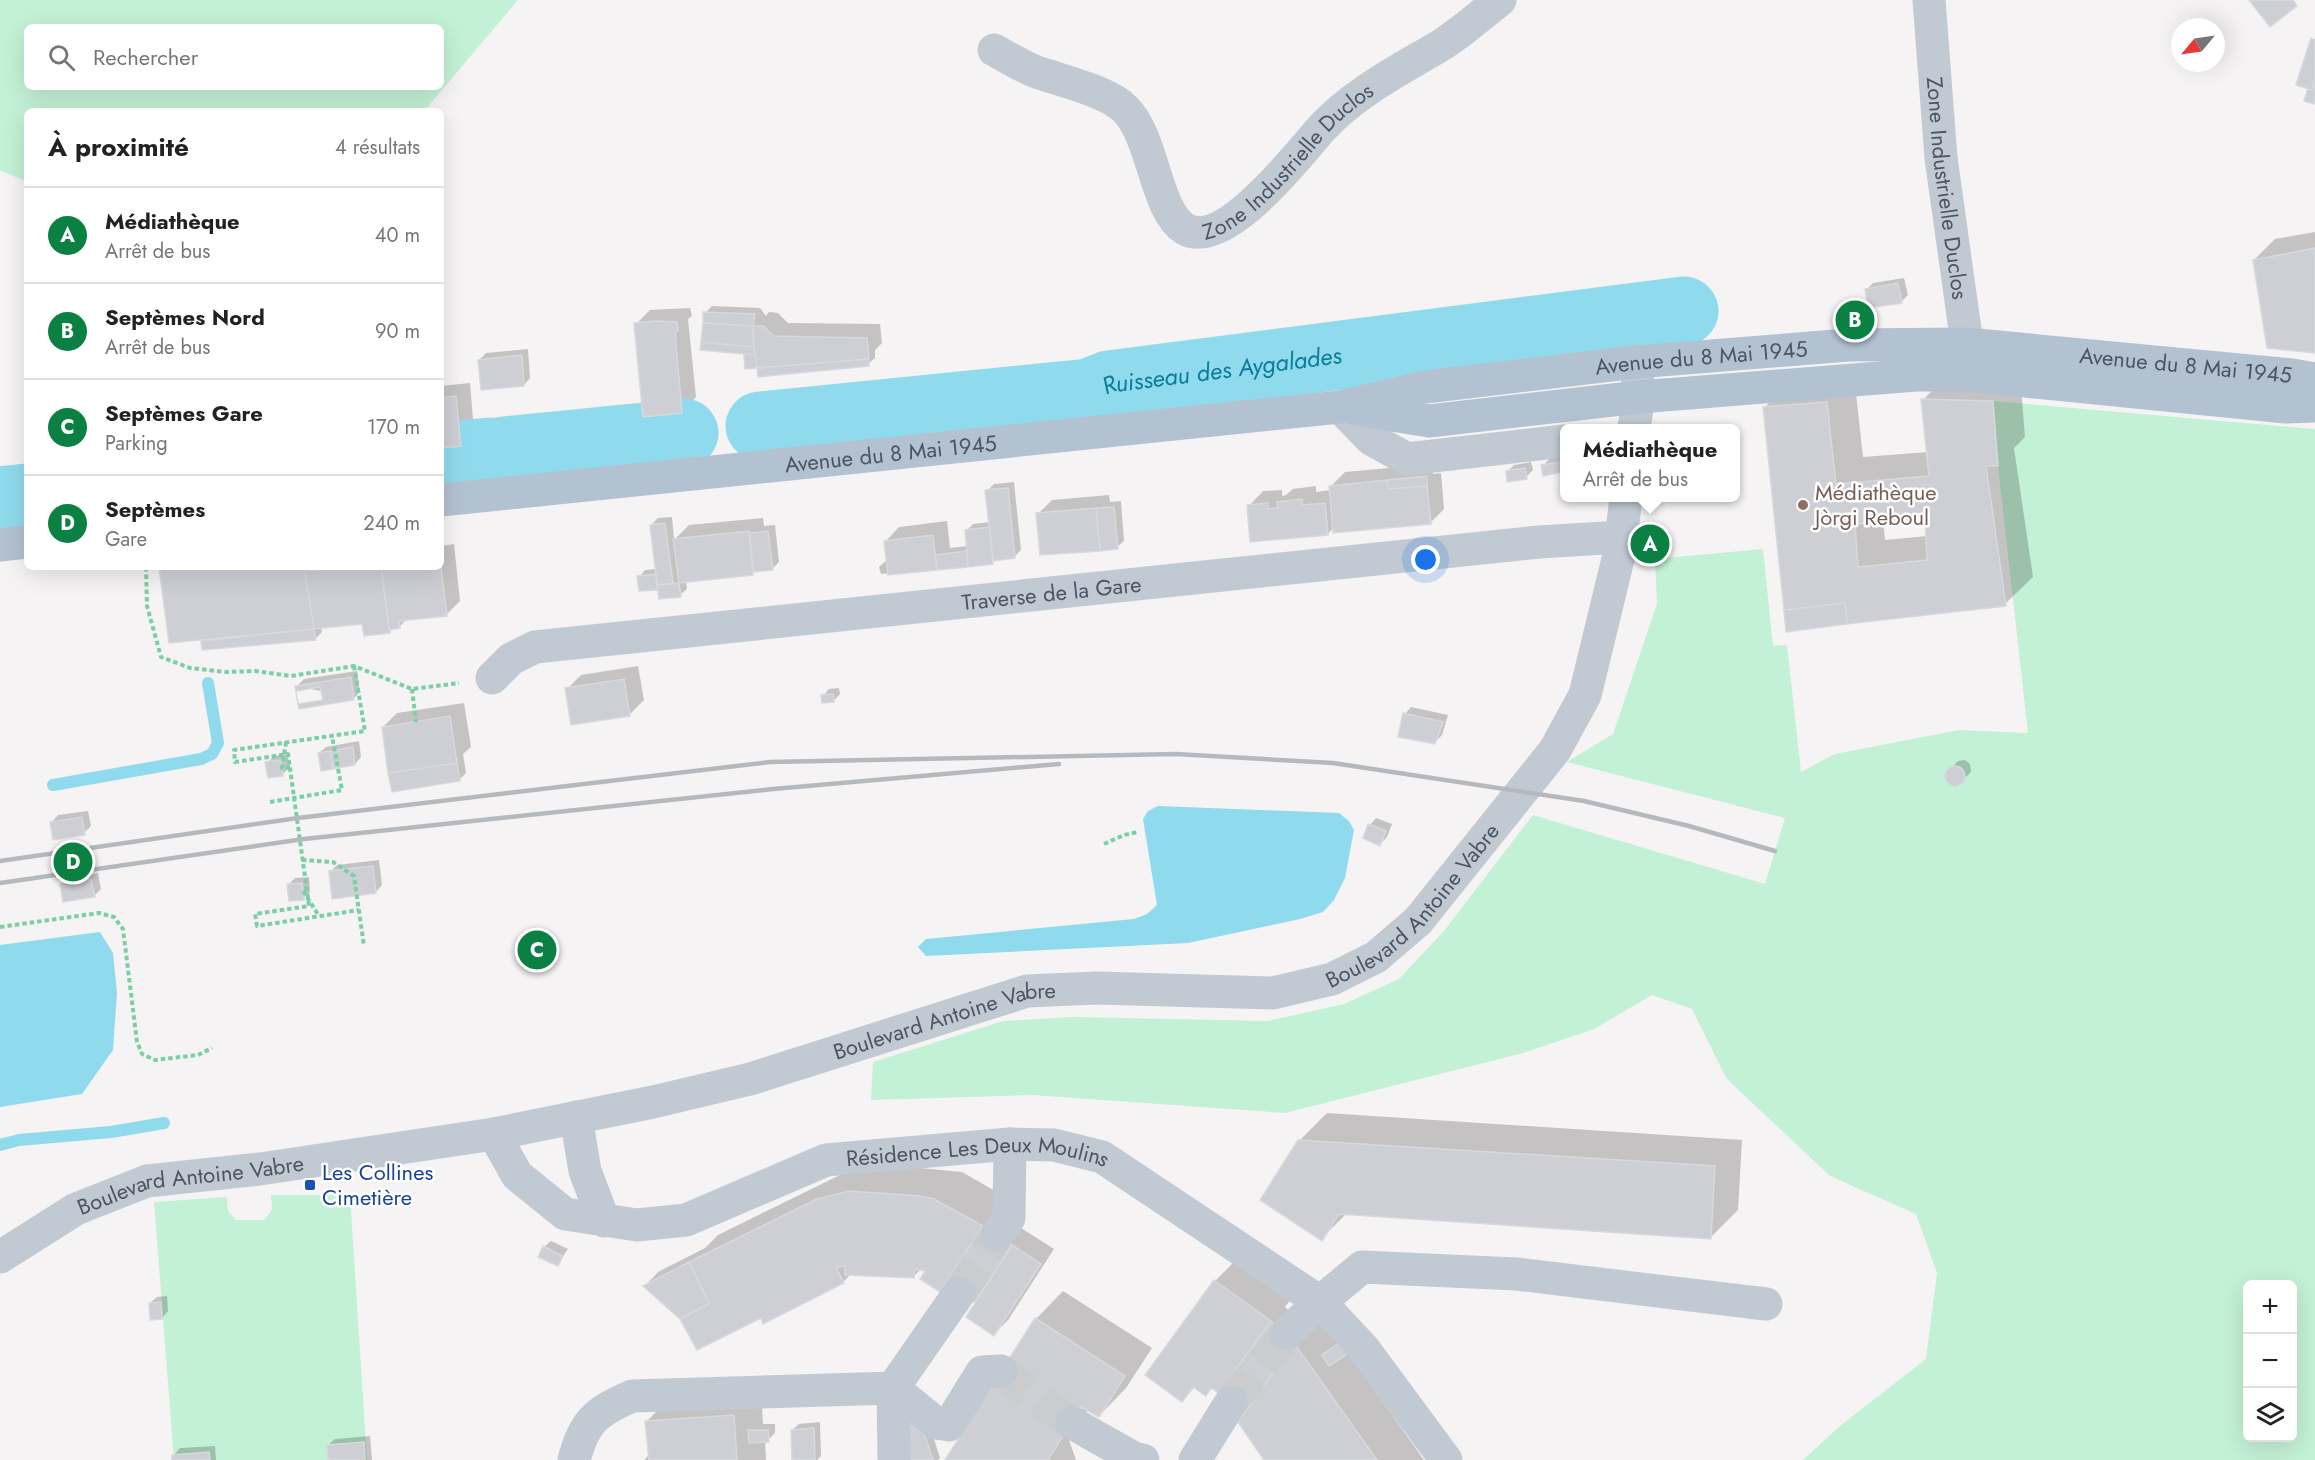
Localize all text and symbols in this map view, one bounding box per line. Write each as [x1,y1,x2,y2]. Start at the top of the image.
north arrow [2171,18,2225,72]
search box [24,24,444,90]
icon: search [45,41,78,74]
text: Rechercher [93,41,198,73]
street label: Zone Industrielle Duclos [1199,74,1380,248]
street label: Zone Industrielle Duclos [1919,76,1977,301]
text: À proximité [48,128,189,166]
text: 4 résultats [335,133,420,162]
text: Médiathèque [105,205,240,237]
text: A [60,221,75,250]
text: 40 m [375,221,420,250]
text: Arrêt de bus [105,237,210,266]
pin: B [1836,298,1874,342]
text: Septèmes Nord [105,301,265,333]
text: B [61,317,74,346]
text: 90 m [375,317,420,346]
street label: Avenue du 8 Mai 1945 [1593,332,1809,383]
text: Arrêt de bus [105,333,210,362]
water label: Ruisseau des Aygalades [1096,337,1344,403]
street label: Avenue du 8 Mai 1945 [2078,339,2293,391]
text: Septèmes Gare [105,397,263,429]
text: C [60,413,75,442]
text: 170 m [367,413,420,442]
popup [1560,424,1740,502]
street label: Avenue du 8 Mai 1945 [783,427,998,480]
text: Parking [105,429,168,458]
text: Médiathèque [1583,433,1717,465]
text: Arrêt de bus [1583,465,1688,494]
place label: Médiathèque Jòrgi Reboul [1812,476,1937,533]
text: Septèmes [105,493,205,525]
marker: Médiathèque Jòrgi Reboul [1796,498,1810,512]
text: D [60,509,75,538]
text: 240 m [363,509,420,538]
pin: A [1630,522,1670,566]
text: Gare [105,525,147,554]
your location [1411,545,1440,574]
street label: Traverse de la Gare [960,568,1143,618]
street label: Boulevard Antoine Vabre [1320,816,1506,996]
pin: D [54,840,92,884]
pin: C [518,928,556,972]
street label: Boulevard Antoine Vabre [829,974,1056,1068]
street label: Résidence Les Deux Moulins [845,1128,1117,1174]
street label: Boulevard Antoine Vabre [72,1147,306,1223]
place label: Les Collines Cimetière [322,1156,433,1213]
marker: Les Collines Cimetière [303,1178,317,1192]
map controls [2243,1280,2297,1442]
button: + [2243,1280,2297,1334]
button: − [2243,1334,2297,1388]
button: layers [2243,1388,2297,1442]

